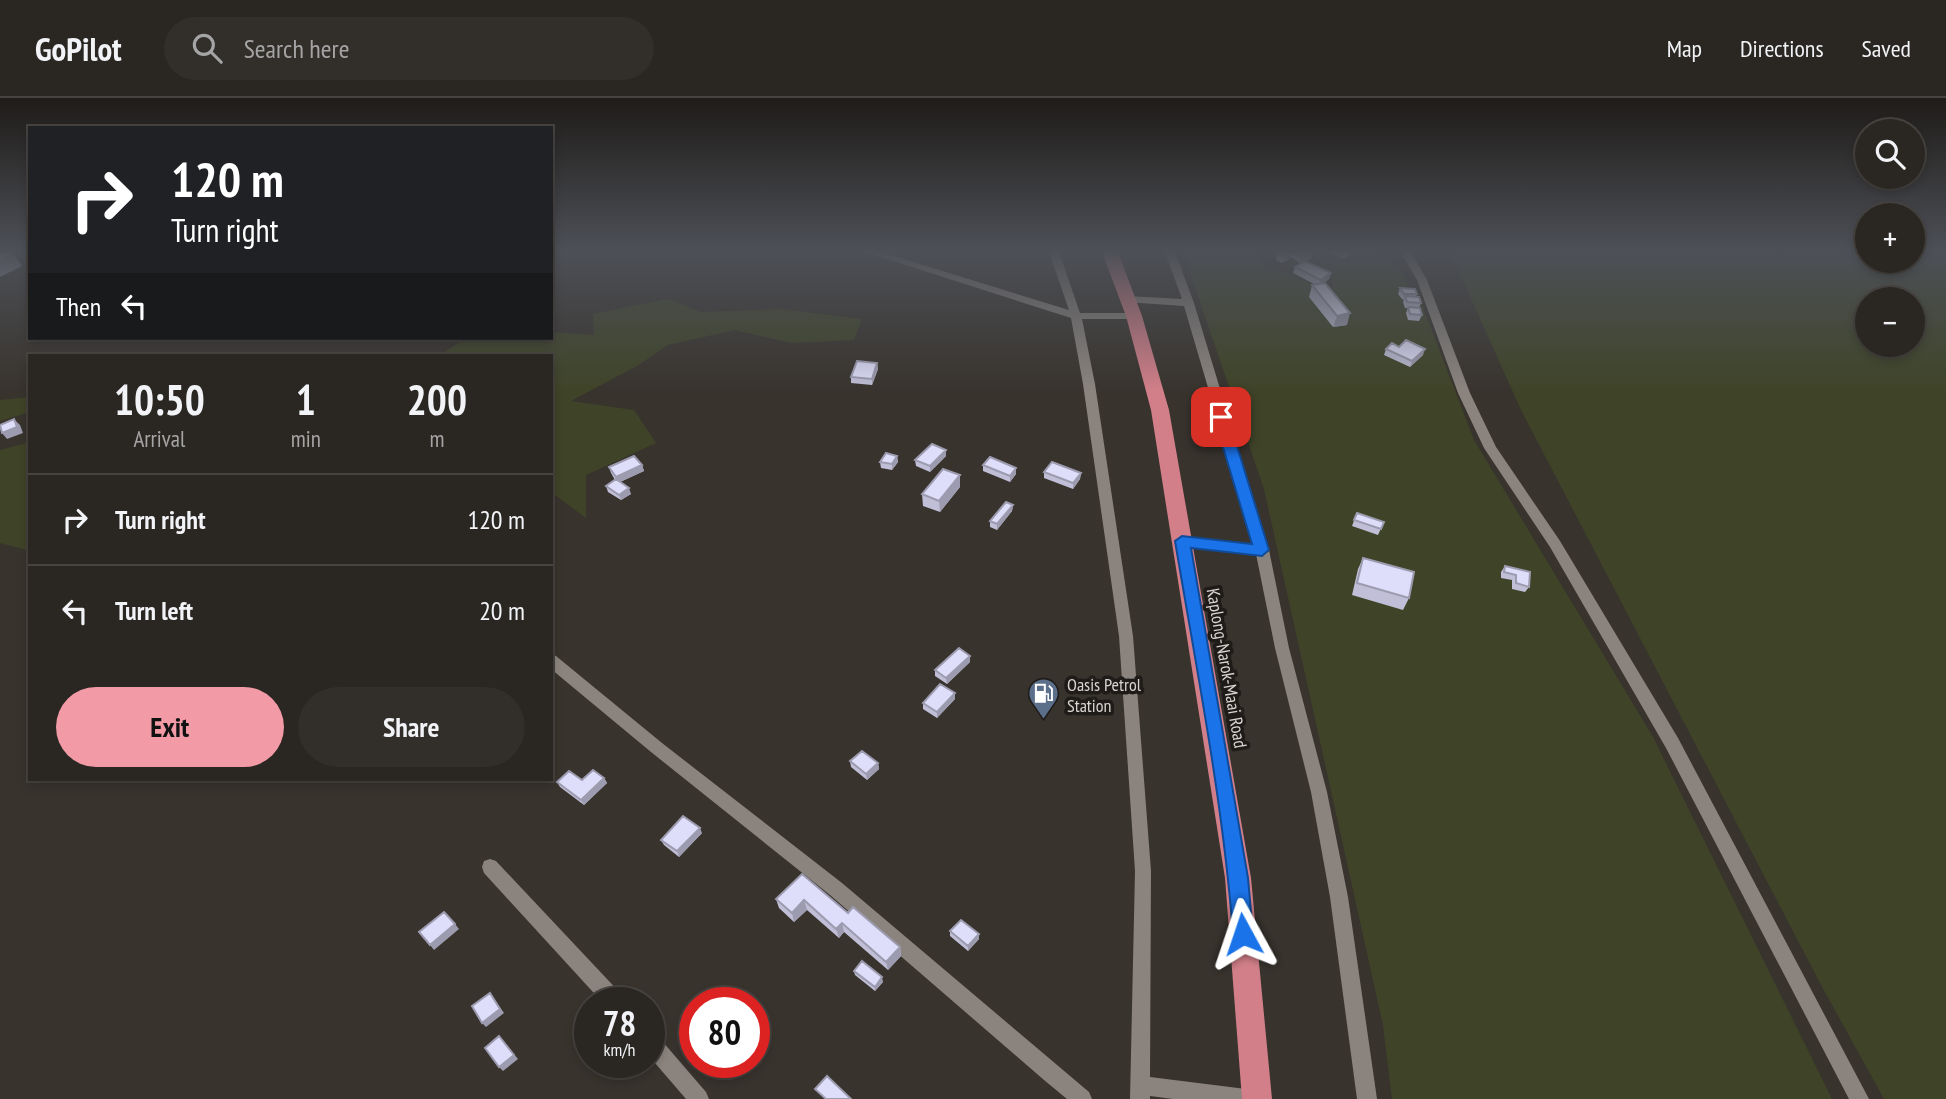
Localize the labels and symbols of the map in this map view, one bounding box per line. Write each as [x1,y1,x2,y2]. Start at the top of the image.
pin [1191,387,1251,447]
street label: Kaplong-Narok-Maai Road [1202,586,1252,750]
place label: Oasis Petrol Station [1067,673,1142,717]
fuel station icon: Oasis Petrol Station [1027,677,1061,721]
position arrow [1206,897,1280,971]
speed limit sign: 80 [679,987,770,1078]

